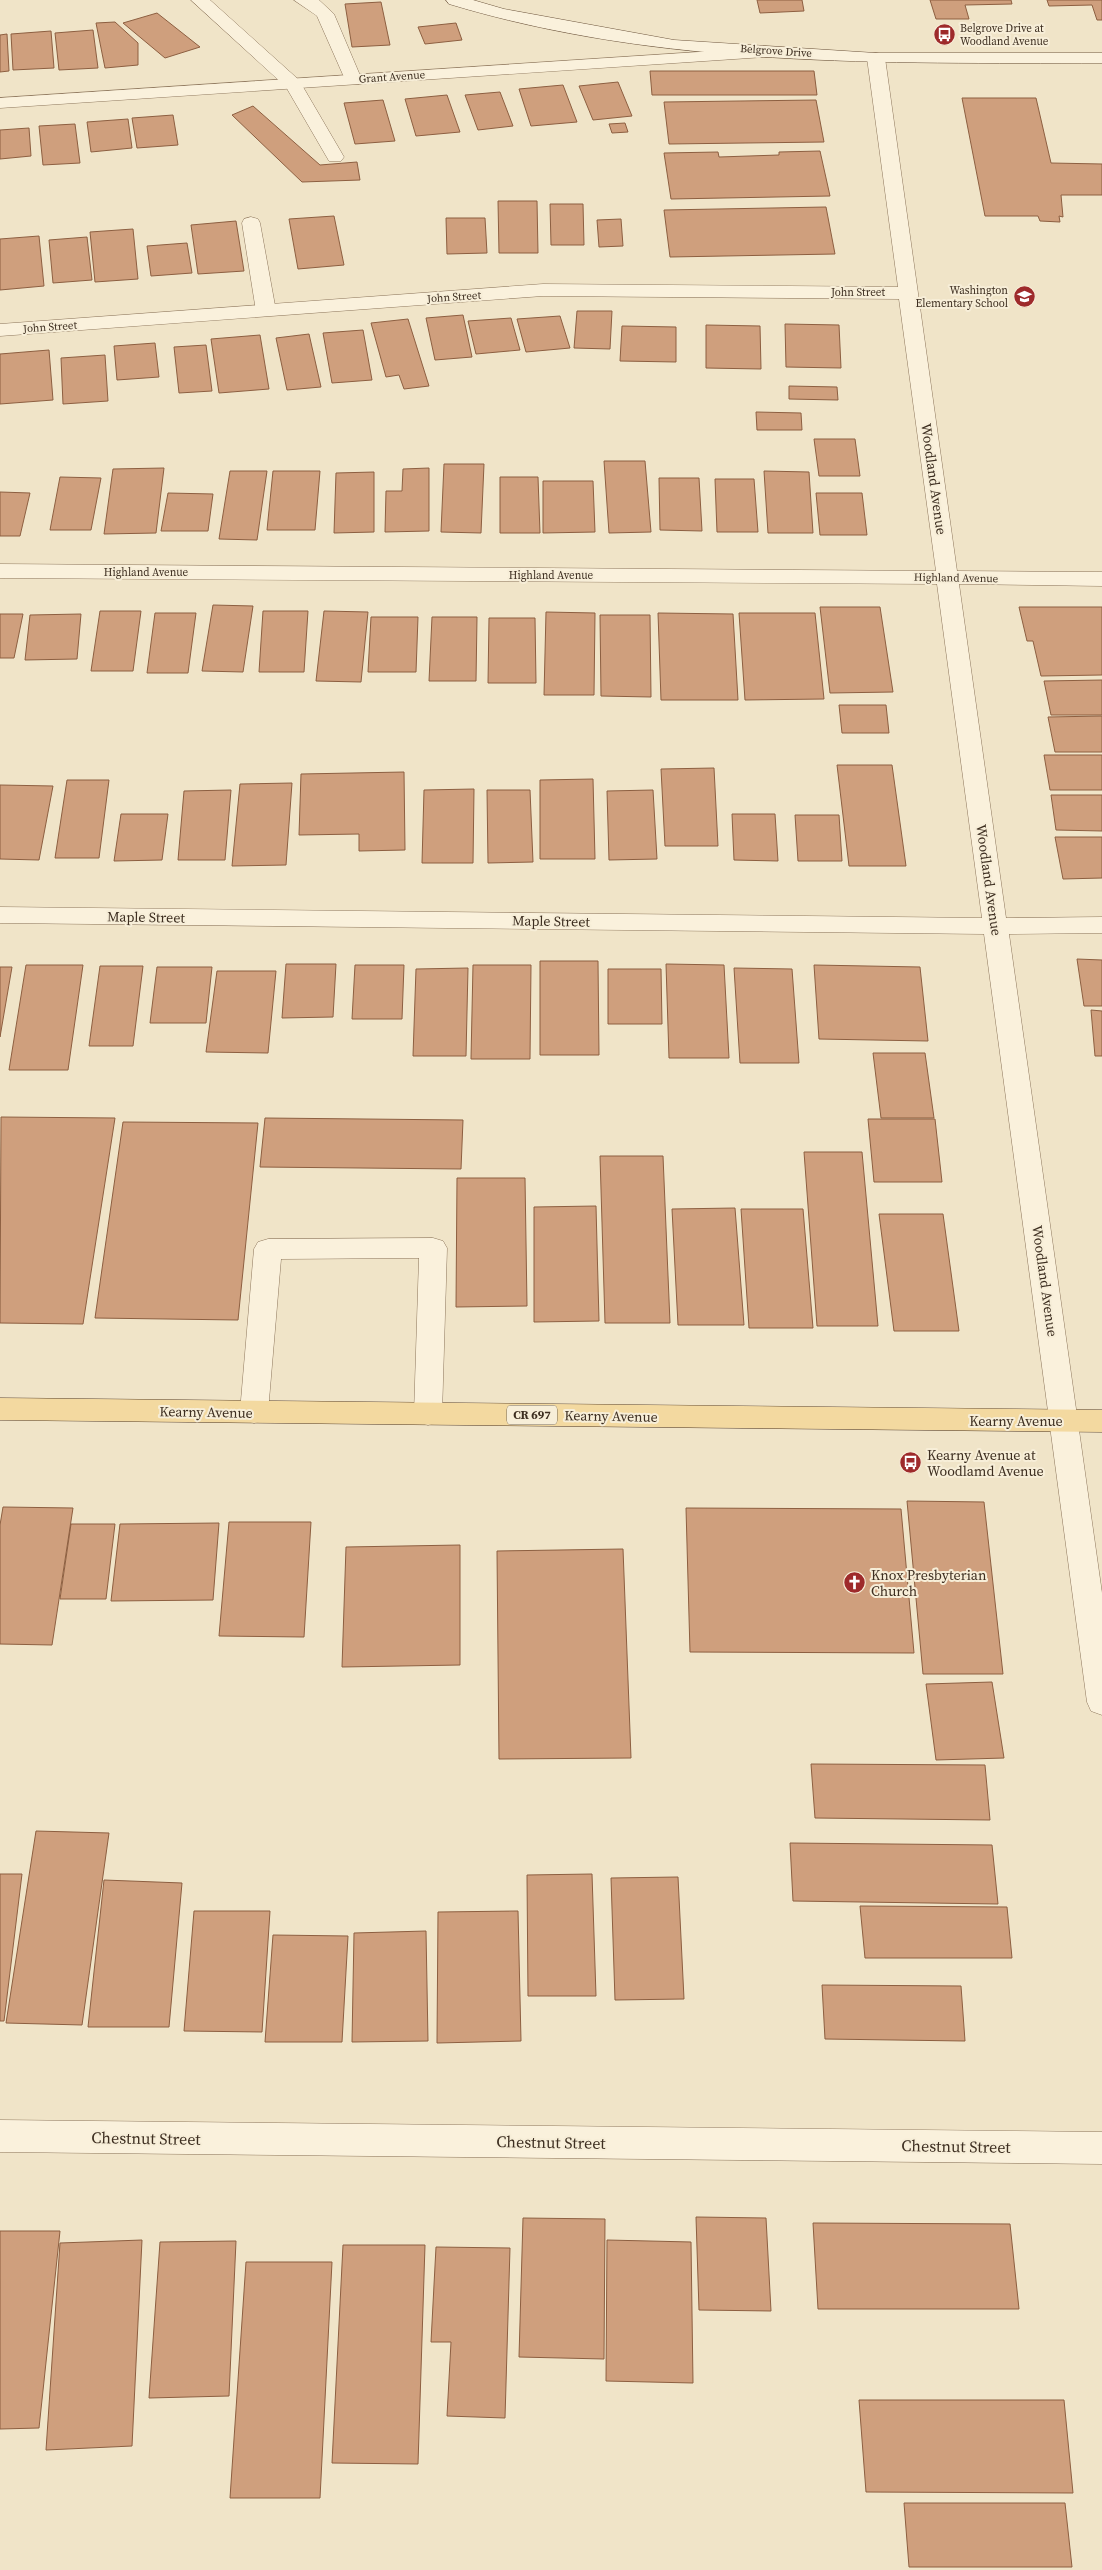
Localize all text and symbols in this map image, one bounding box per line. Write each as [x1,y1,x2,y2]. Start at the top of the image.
place label: Belgrove Drive at Woodland Avenue [960,21,1049,49]
bus stop icon: Belgrove Drive at Woodland Avenue [932,22,956,46]
street label: Belgrove Drive [740,41,813,61]
street label: Grant Avenue [358,67,426,87]
place label: Washington Elementary School [916,283,1008,311]
school or university icon: Washington Elementary School [1012,284,1036,308]
street label: John Street [830,285,885,300]
street label: John Street [425,288,482,306]
street label: John Street [21,318,78,336]
street label: Woodland Avenue [916,422,952,536]
street label: Highland Avenue [104,565,189,580]
street label: Highland Avenue [509,568,594,583]
street label: Highland Avenue [914,570,999,586]
street label: Woodland Avenue [971,823,1007,937]
street label: Maple Street [107,906,186,928]
street label: Maple Street [512,910,591,932]
street label: Woodland Avenue [1027,1224,1063,1338]
street label: Kearny Avenue [159,1401,253,1423]
street label: Kearny Avenue [564,1405,658,1427]
road number: CR 697 [507,1406,557,1424]
street label: Kearny Avenue [969,1411,1063,1431]
place label: Kearny Avenue at Woodlamd Avenue [927,1445,1044,1481]
bus stop icon: Kearny Avenue at Woodlamd Avenue [899,1451,923,1475]
place label: Knox Presbyterian Church [871,1565,987,1601]
church icon: Knox Presbyterian Church [843,1571,867,1595]
street label: Chestnut Street [91,2126,202,2150]
street label: Chestnut Street [496,2130,607,2154]
street label: Chestnut Street [901,2134,1012,2158]

